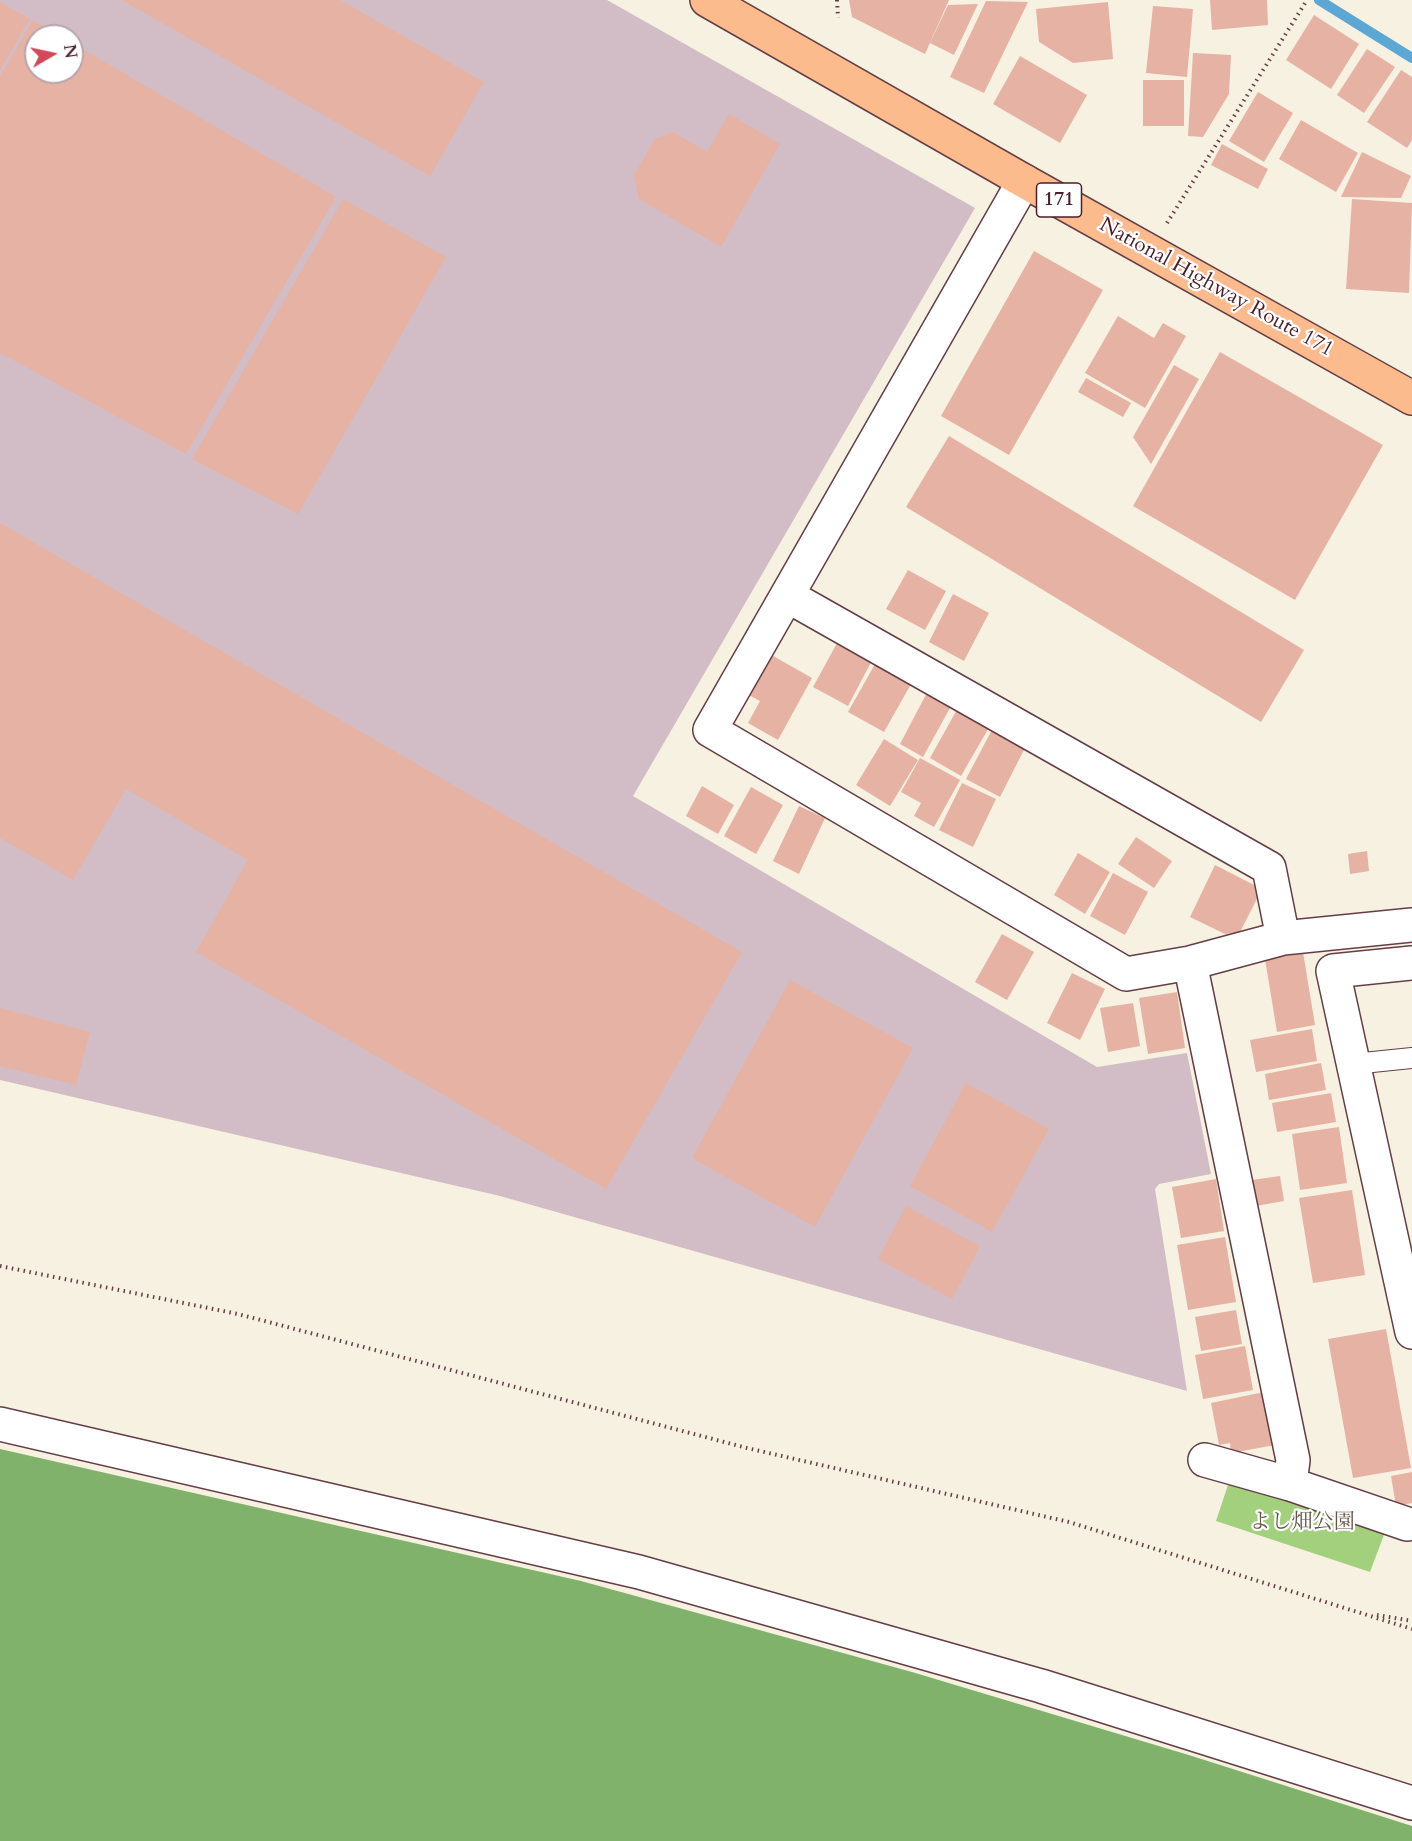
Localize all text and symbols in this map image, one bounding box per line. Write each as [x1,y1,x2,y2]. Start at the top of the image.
north arrow [24,24,84,84]
text: N [58,43,82,60]
road number: 171 [1036,183,1082,217]
street label: National Highway Route 171 [1095,213,1337,363]
park label: よし畑公園 [1250,1510,1354,1536]

